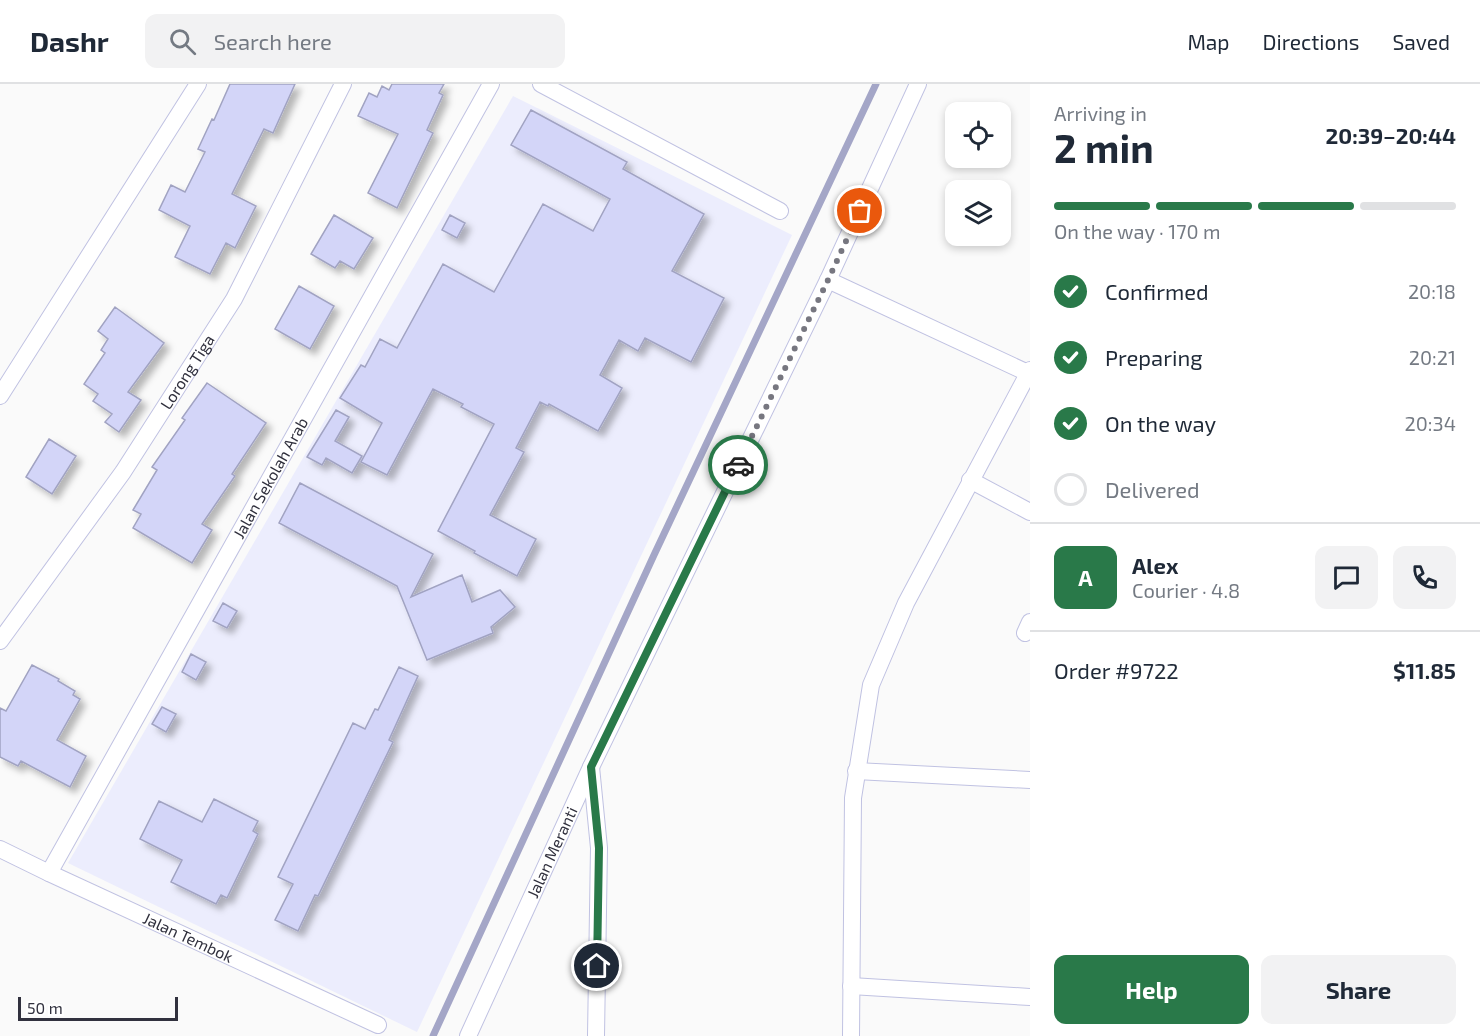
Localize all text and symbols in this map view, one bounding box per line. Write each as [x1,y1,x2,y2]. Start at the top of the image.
search box [145,14,565,68]
text: Dashr [30,24,109,58]
icon: search [166,25,199,58]
text: Search here [214,28,332,54]
text: Map [1187,29,1230,54]
text: Directions [1263,29,1359,54]
text: Saved [1392,29,1450,54]
text: Arriving in [1054,101,1147,125]
map controls [945,102,1011,246]
button: locate [945,102,1011,168]
text: 20:39–20:44 [1326,122,1456,148]
text: 2 min [1054,124,1154,171]
button: layers [945,180,1011,246]
pin [834,185,885,236]
icon: bag [843,194,876,227]
text: On the way · 170 m [1054,219,1221,243]
icon: check [1054,275,1087,308]
text: Confirmed [1105,278,1209,304]
text: 20:18 [1408,279,1456,303]
street label: Lorong Tiga [156,331,218,412]
icon: check [1054,341,1087,374]
text: Preparing [1105,344,1203,370]
text: 20:21 [1409,345,1456,369]
icon: check [1054,407,1087,440]
text: On the way [1105,410,1216,436]
text: 20:34 [1405,411,1456,435]
street label: Jalan Sekolah Arab [229,414,311,541]
courier [708,435,768,495]
icon: car [722,449,755,482]
text: Delivered [1105,476,1200,502]
button: chat [1315,546,1378,609]
button: phone [1393,546,1456,609]
text: Alex [1132,552,1178,578]
text: A [1078,564,1093,590]
text: Courier · 4.8 [1132,578,1240,602]
text: Order #9722 [1054,657,1179,683]
text: $11.85 [1393,657,1456,683]
street label: Jalan Meranti [523,804,581,901]
street label: Jalan Tembok [141,908,236,966]
pin [571,940,622,991]
icon: home [580,949,613,982]
button: Help [1054,955,1249,1024]
button: Share [1261,955,1456,1024]
scale bar [18,994,178,1022]
text: 50 m [27,998,63,1017]

